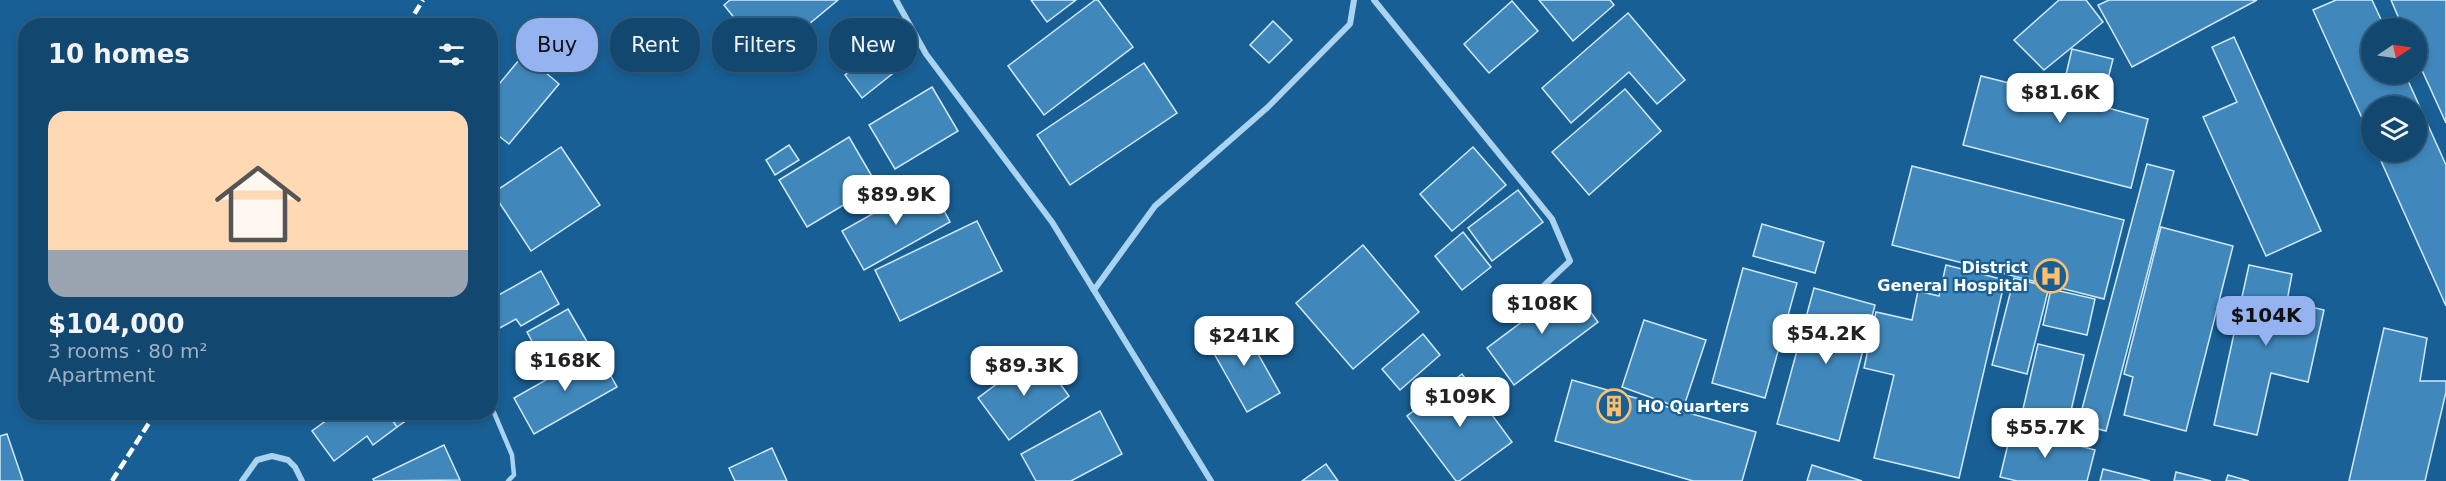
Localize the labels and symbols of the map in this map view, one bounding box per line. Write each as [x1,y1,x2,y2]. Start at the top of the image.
north arrow [2361,18,2427,84]
pin: $81.6K [2011,73,2109,124]
pin: $89.9K [847,175,945,226]
place label: District General Hospital [1877,258,2028,295]
hospital icon: District General Hospital [2033,258,2069,294]
pin: $108K [1500,284,1584,335]
pin: $104K [2224,296,2308,347]
pin: $54.2K [1777,314,1875,365]
pin: $241K [1202,316,1286,367]
pin: $168K [523,341,607,392]
pin: $89.3K [975,346,1073,397]
pin: $109K [1418,377,1502,428]
building icon: HO Quarters [1596,388,1632,424]
place label: HO Quarters [1637,397,1749,416]
pin: $55.7K [1996,408,2094,459]

